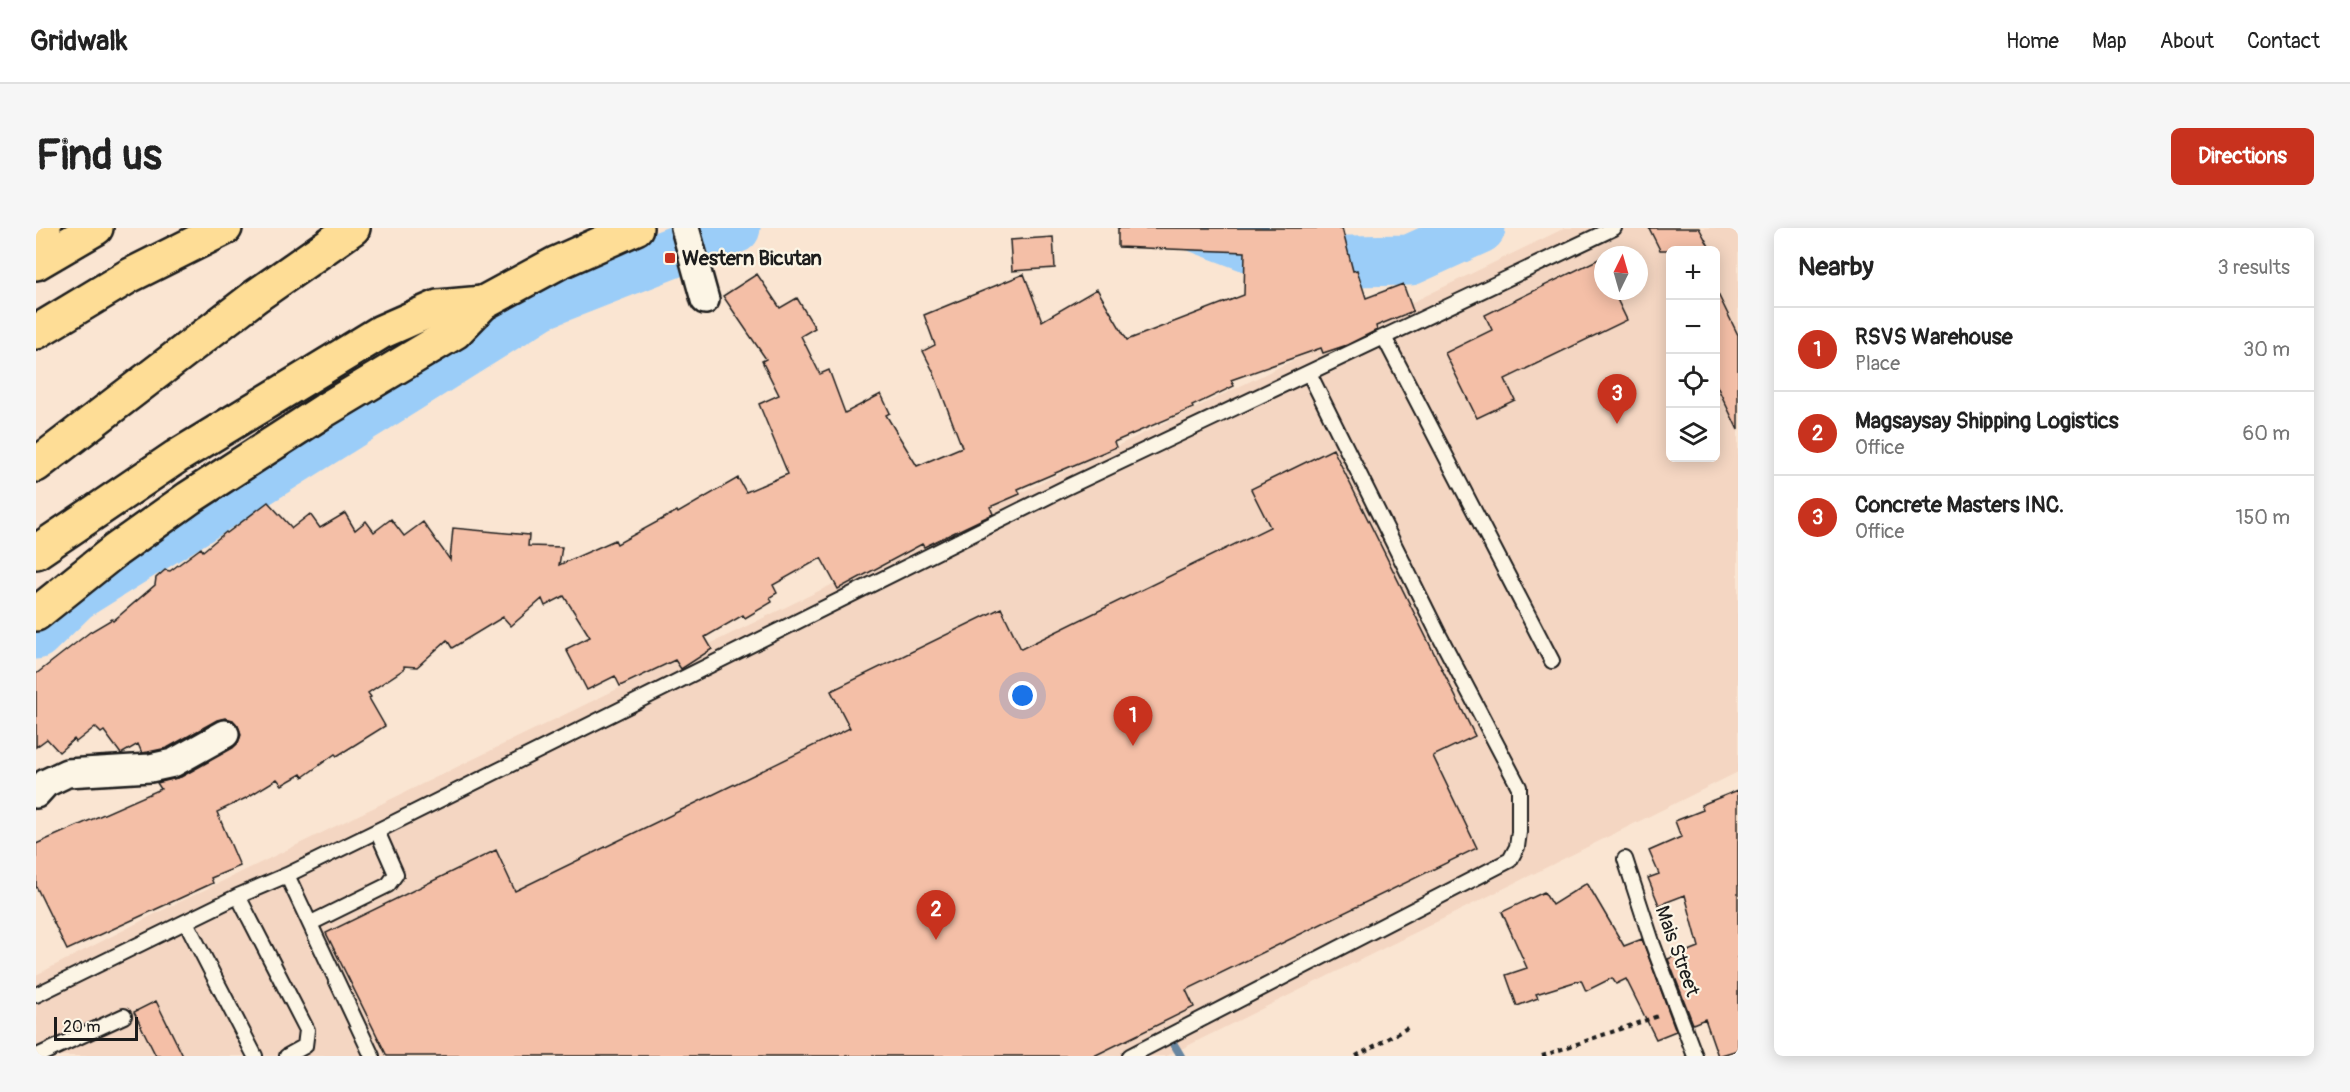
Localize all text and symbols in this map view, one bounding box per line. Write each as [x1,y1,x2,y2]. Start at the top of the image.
text: Gridwalk [30,24,128,59]
text: Home [2006,28,2059,55]
text: Map [2092,28,2127,55]
text: About [2160,28,2214,55]
text: Contact [2247,28,2320,55]
button: Directions [2171,128,2314,185]
text: Find us [36,130,162,182]
place label: Western Bicutan [682,246,822,271]
north arrow [1594,246,1648,300]
map controls [1666,246,1720,462]
button: + [1666,246,1720,300]
marker: Western Bicutan [663,251,677,265]
text: Nearby [1798,251,1874,283]
text: 3 results [2218,255,2290,280]
button: − [1666,300,1720,354]
text: RSVS Warehouse [1855,323,2013,351]
text: 1 [1814,337,1821,362]
text: 30 m [2243,337,2290,362]
text: Place [1855,351,1900,376]
button: locate [1666,354,1720,408]
pin: 3 [1598,374,1636,424]
text: Magsaysay Shipping Logistics [1855,407,2119,435]
button: layers [1666,408,1720,462]
text: 2 [1812,421,1823,446]
text: 60 m [2243,421,2290,446]
text: Office [1855,435,1904,460]
text: Concrete Masters INC. [1855,491,2064,519]
text: 3 [1812,505,1823,530]
text: 150 m [2236,505,2290,530]
text: Office [1855,519,1904,544]
your location [1008,681,1037,710]
pin: 1 [1114,696,1152,746]
pin: 2 [916,890,956,940]
street label: Mais Street [1650,902,1706,1001]
scale bar [54,1014,138,1042]
text: 20 m [63,1017,101,1037]

